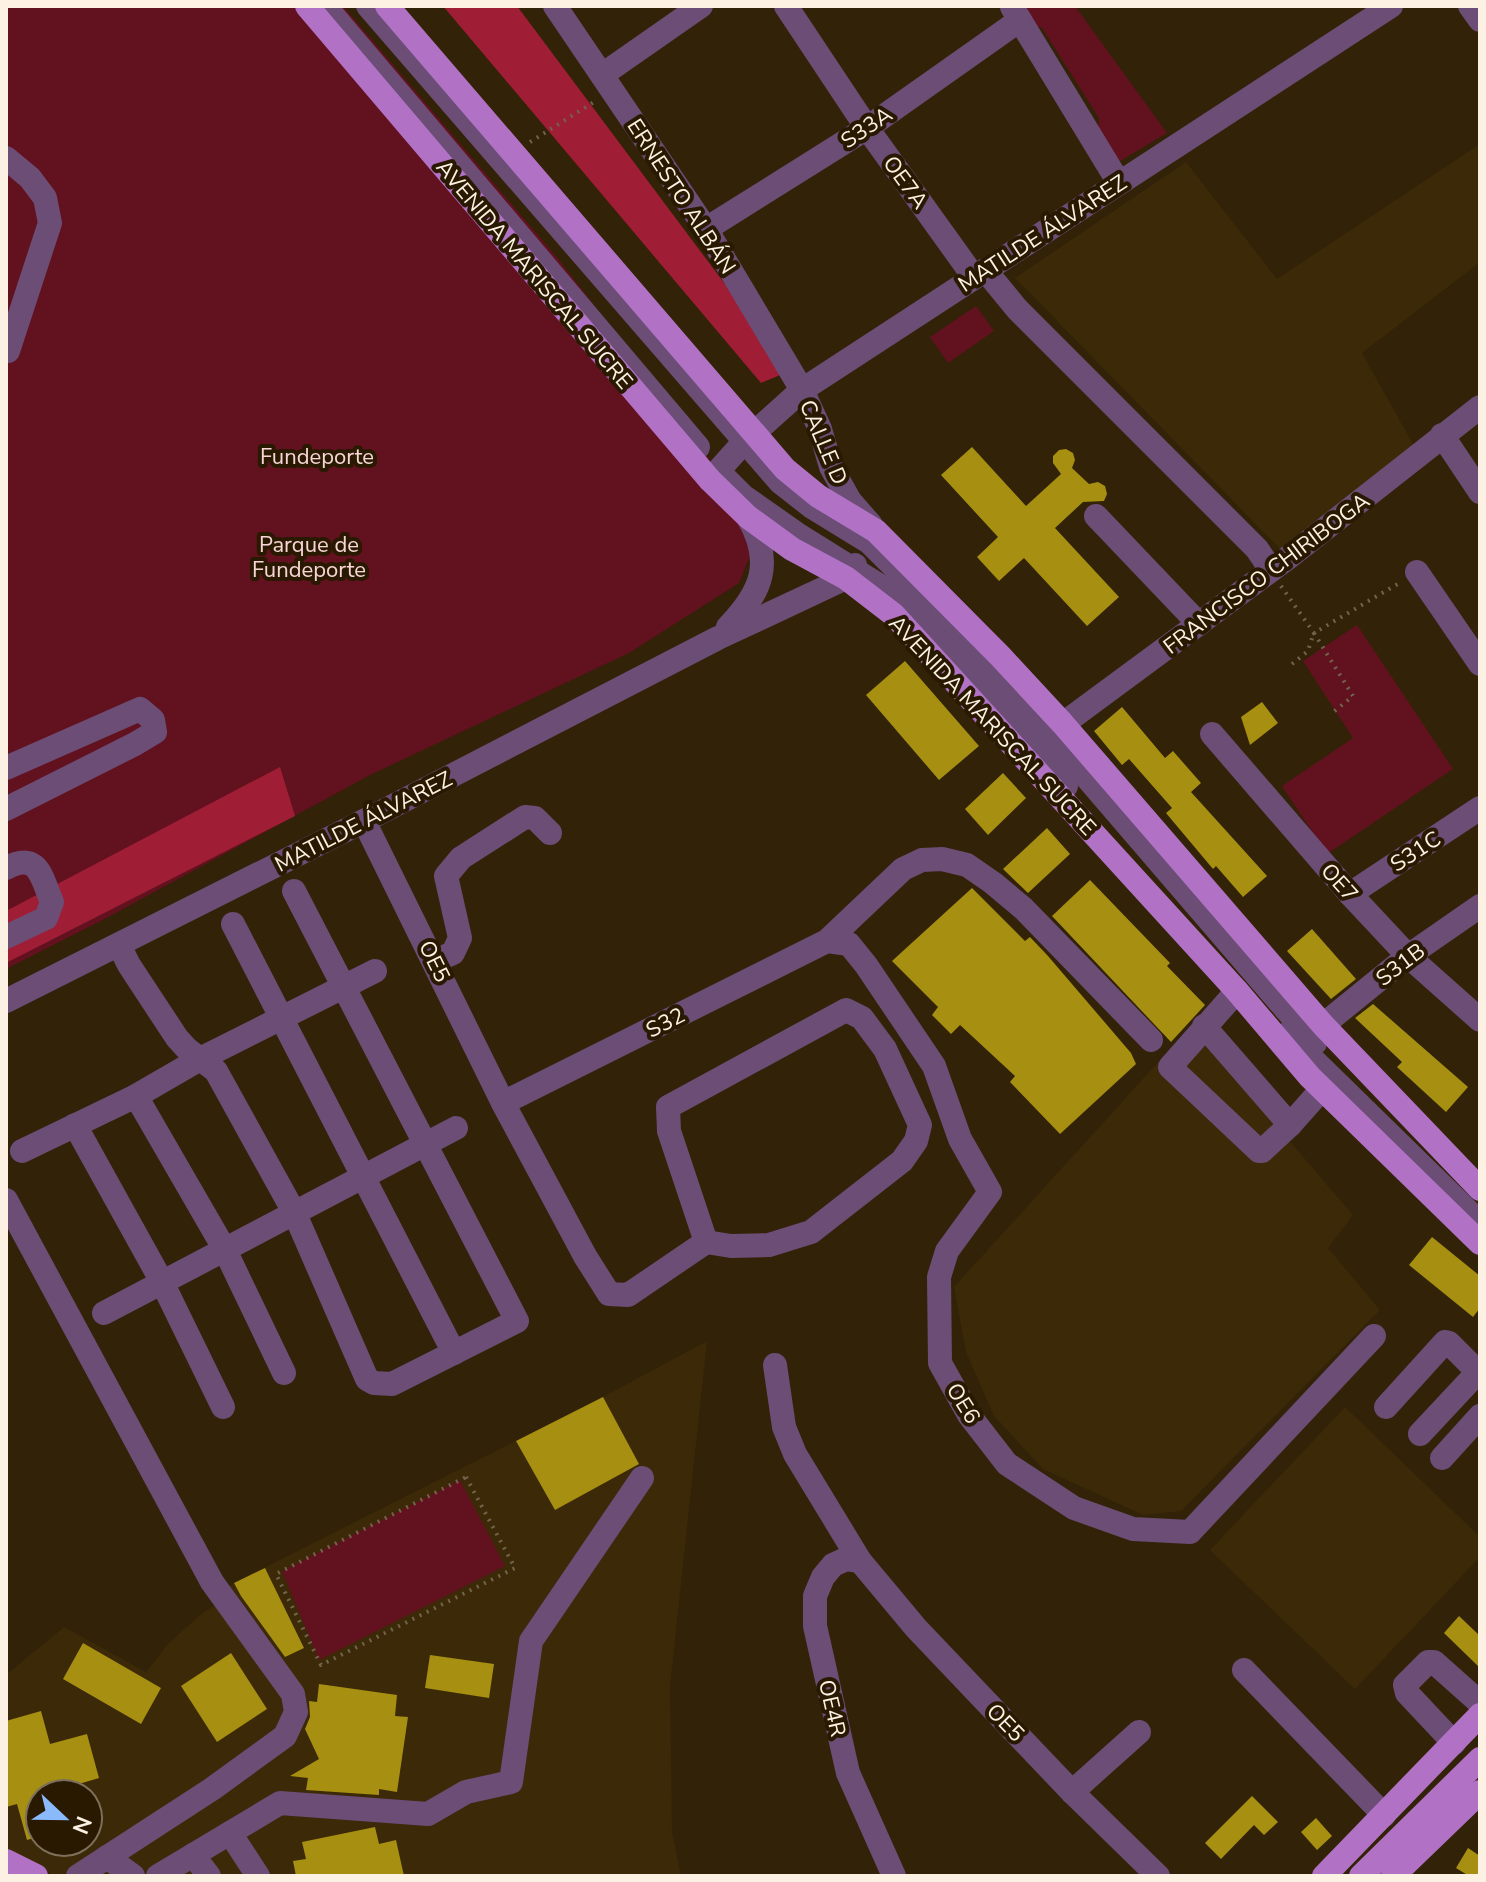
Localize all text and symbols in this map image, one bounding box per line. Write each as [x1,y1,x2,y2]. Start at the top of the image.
street label: S33A [835,100,898,156]
street label: ERNESTO ALBÁN [620,113,743,280]
street label: OE7A [876,150,935,215]
street label: AVENIDA MARISCAL SUCRE [429,153,639,396]
street label: MATILDE ÁLVAREZ [953,168,1133,300]
street label: CALLE D [792,395,854,489]
park label: Fundeporte [260,442,374,472]
street label: FRANCISCO CHIRIBOGA [1157,486,1376,661]
park label: Parque de Fundeporte [252,530,366,585]
street label: AVENIDA MARISCAL SUCRE [882,609,1103,842]
street label: MATILDE ÁLVAREZ [270,764,457,880]
street label: S31C [1384,824,1447,879]
street label: OE7 [1314,857,1365,909]
street label: OE5 [411,936,457,987]
street label: S31B [1370,936,1432,993]
street label: S32 [641,1000,690,1045]
street label: OE6 [939,1377,987,1430]
street label: OE4R [811,1677,853,1740]
street label: OE5 [980,1697,1031,1749]
north arrow [24,1778,104,1858]
text: N [65,1812,99,1838]

